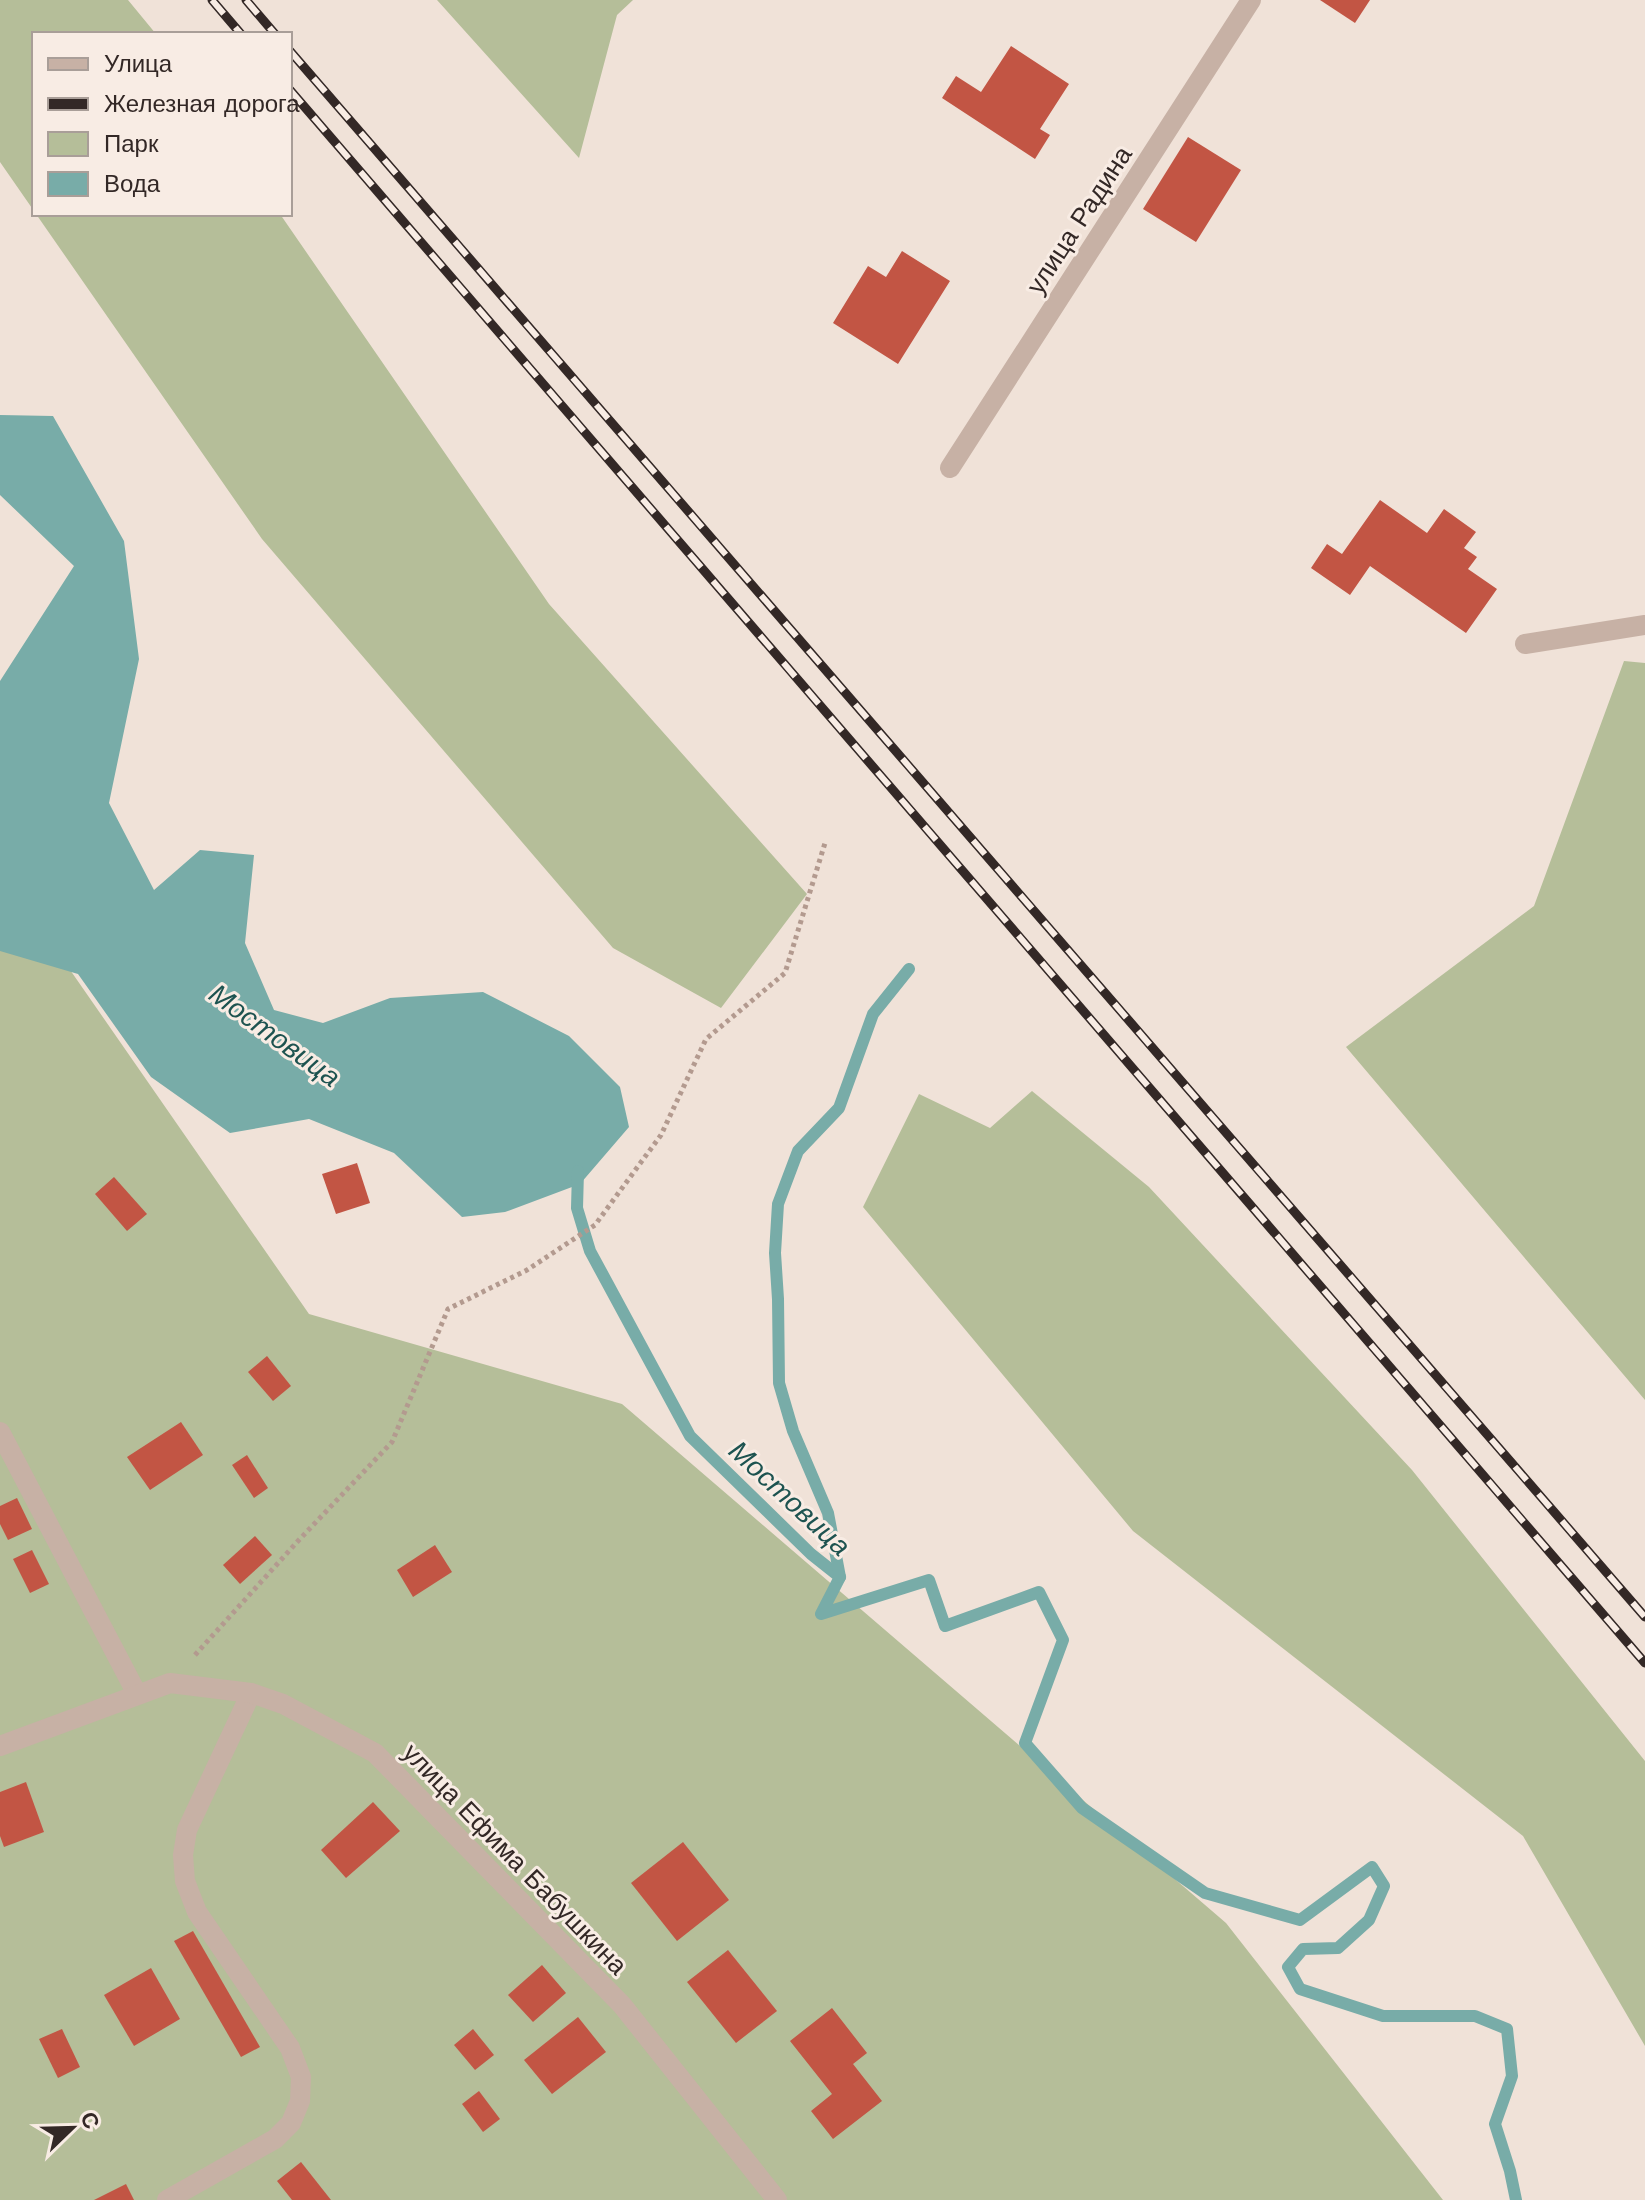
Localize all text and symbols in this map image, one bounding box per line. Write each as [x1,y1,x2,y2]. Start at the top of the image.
legend [32,32,292,216]
text: Улица [104,50,173,78]
text: Железная дорога [104,90,300,118]
text: Парк [104,130,159,158]
street label: улица Радина [1020,140,1138,299]
text: Вода [104,170,161,198]
water label: Мостовица [203,977,347,1094]
water label: Мостовица [722,1434,857,1563]
street label: улица Ефима Бабушкина [397,1737,634,1981]
north arrow [32,2088,112,2168]
text: С [75,2108,105,2133]

